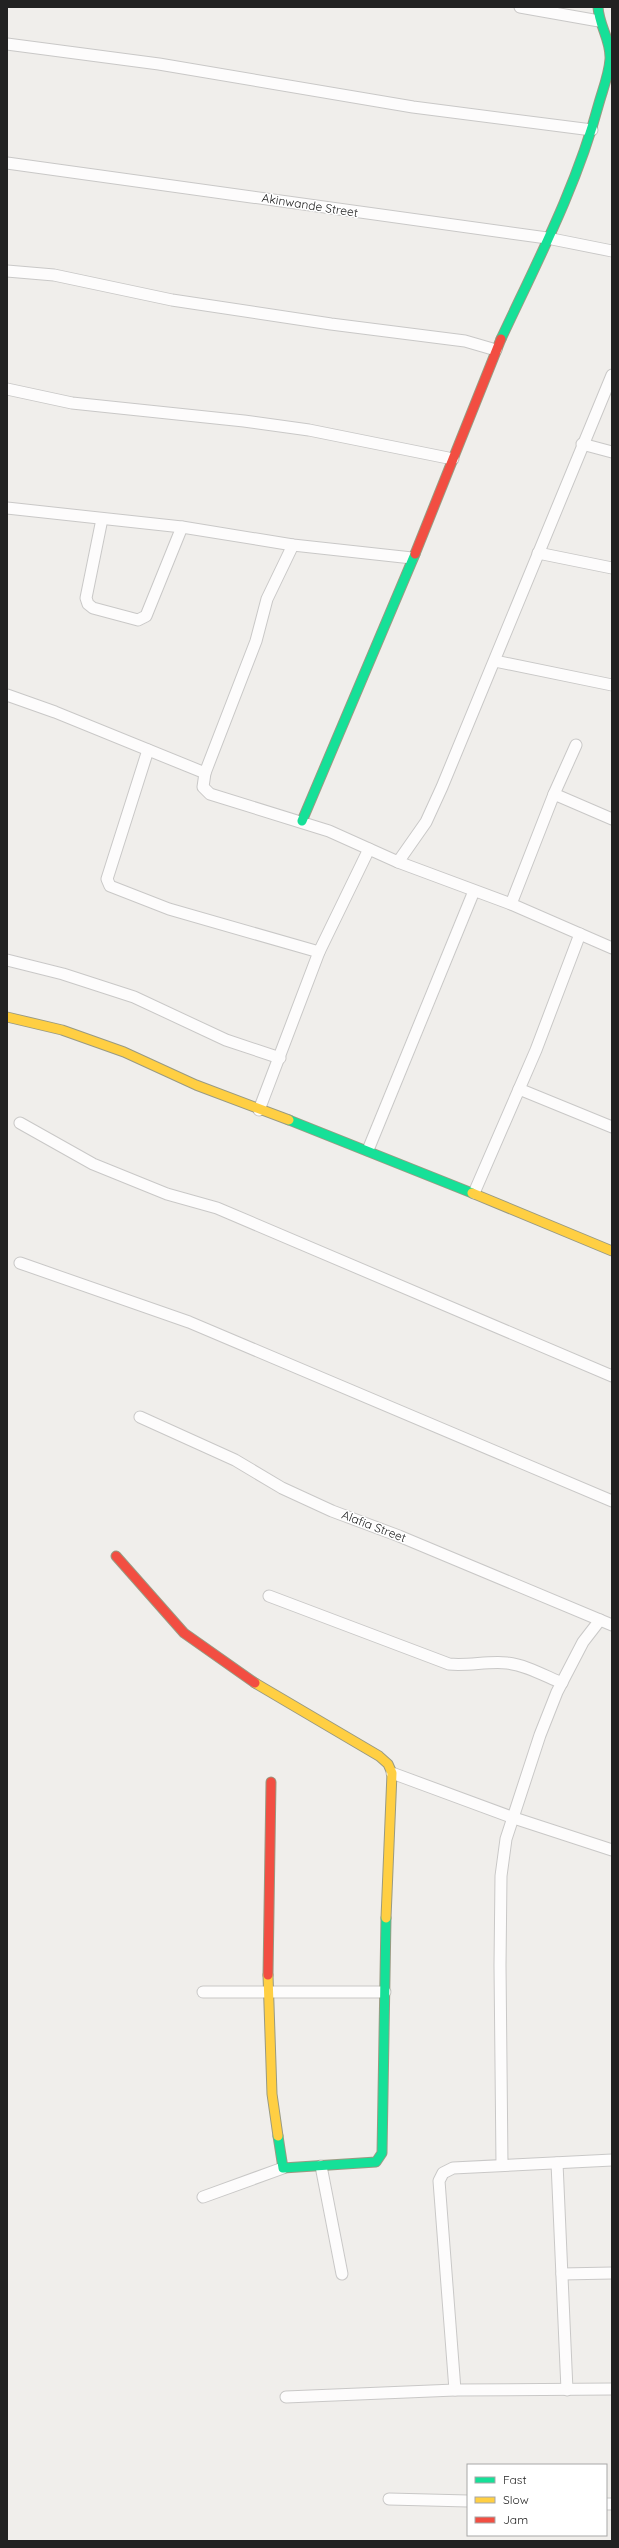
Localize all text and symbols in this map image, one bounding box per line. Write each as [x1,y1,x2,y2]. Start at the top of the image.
street label: Akinwande Street [261,190,359,220]
street label: Alafia Street [340,1507,408,1545]
legend [467,2464,607,2536]
text: Fast [503,2472,527,2487]
text: Slow [503,2492,529,2507]
text: Jam [503,2512,528,2527]

